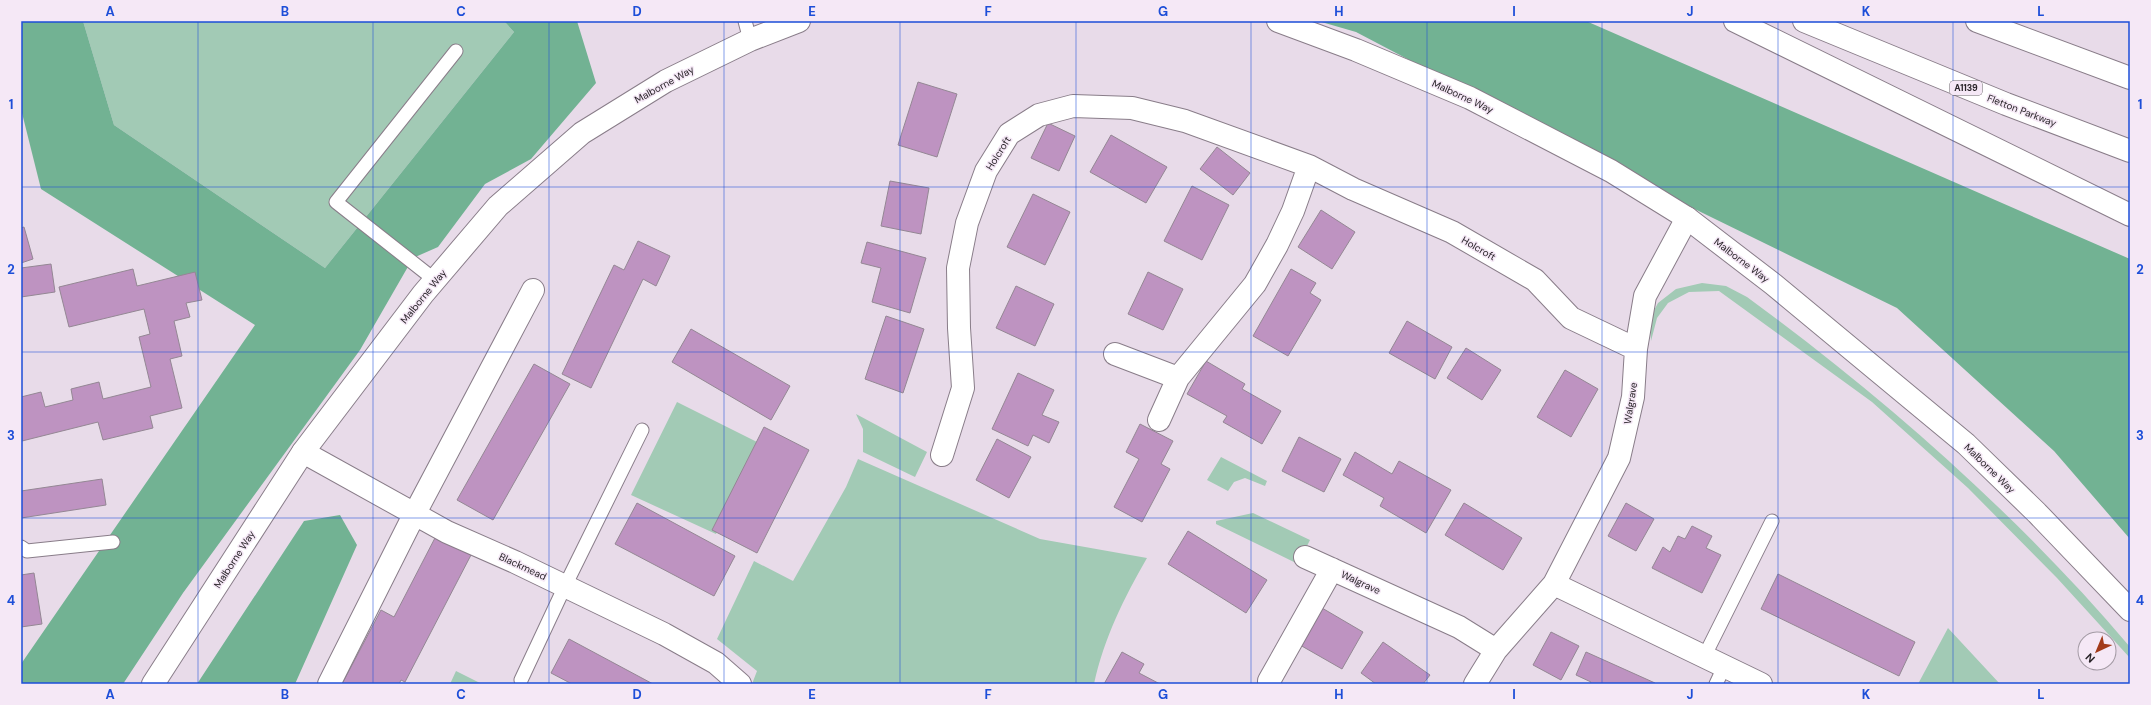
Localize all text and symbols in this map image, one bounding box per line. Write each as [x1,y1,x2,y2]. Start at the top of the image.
text: A [105,3,115,20]
text: B [281,3,289,20]
text: C [456,3,466,20]
text: D [632,3,642,20]
text: E [808,3,816,20]
text: F [984,3,992,20]
text: G [1158,3,1168,20]
text: H [1334,3,1344,20]
text: I [1512,3,1516,20]
text: J [1686,3,1694,20]
text: K [1862,3,1871,20]
text: L [2037,3,2045,20]
street label: Malborne Way [632,63,697,106]
street label: Malborne Way [1430,77,1496,116]
road number: A1139 [1950,81,1982,95]
street label: Fletton Parkway [1985,91,2059,130]
text: 1 [9,96,13,113]
text: 1 [2138,96,2142,113]
street label: Holcroft [983,134,1014,173]
street label: Holcroft [1459,233,1498,263]
street label: Malborne Way [1711,235,1772,286]
text: 2 [7,261,15,278]
text: 2 [2136,261,2144,278]
street label: Malborne Way [398,266,450,326]
street label: Walgrave [1621,381,1640,425]
text: 3 [7,427,15,444]
text: 3 [2136,427,2144,444]
street label: Malborne Way [1961,441,2018,496]
street label: Malborne Way [211,528,258,591]
street label: Blackmead [497,550,549,583]
street label: Walgrave [1339,568,1383,597]
text: 4 [7,592,15,609]
text: 4 [2136,592,2144,609]
north arrow [2077,631,2117,671]
text: N [2082,650,2098,666]
text: A [105,686,115,703]
text: B [281,686,289,703]
text: C [456,686,466,703]
text: D [632,686,642,703]
text: E [808,686,816,703]
text: F [984,686,992,703]
text: G [1158,686,1168,703]
text: H [1334,686,1344,703]
text: I [1512,686,1516,703]
text: J [1686,686,1694,703]
text: K [1862,686,1871,703]
text: L [2037,686,2045,703]

